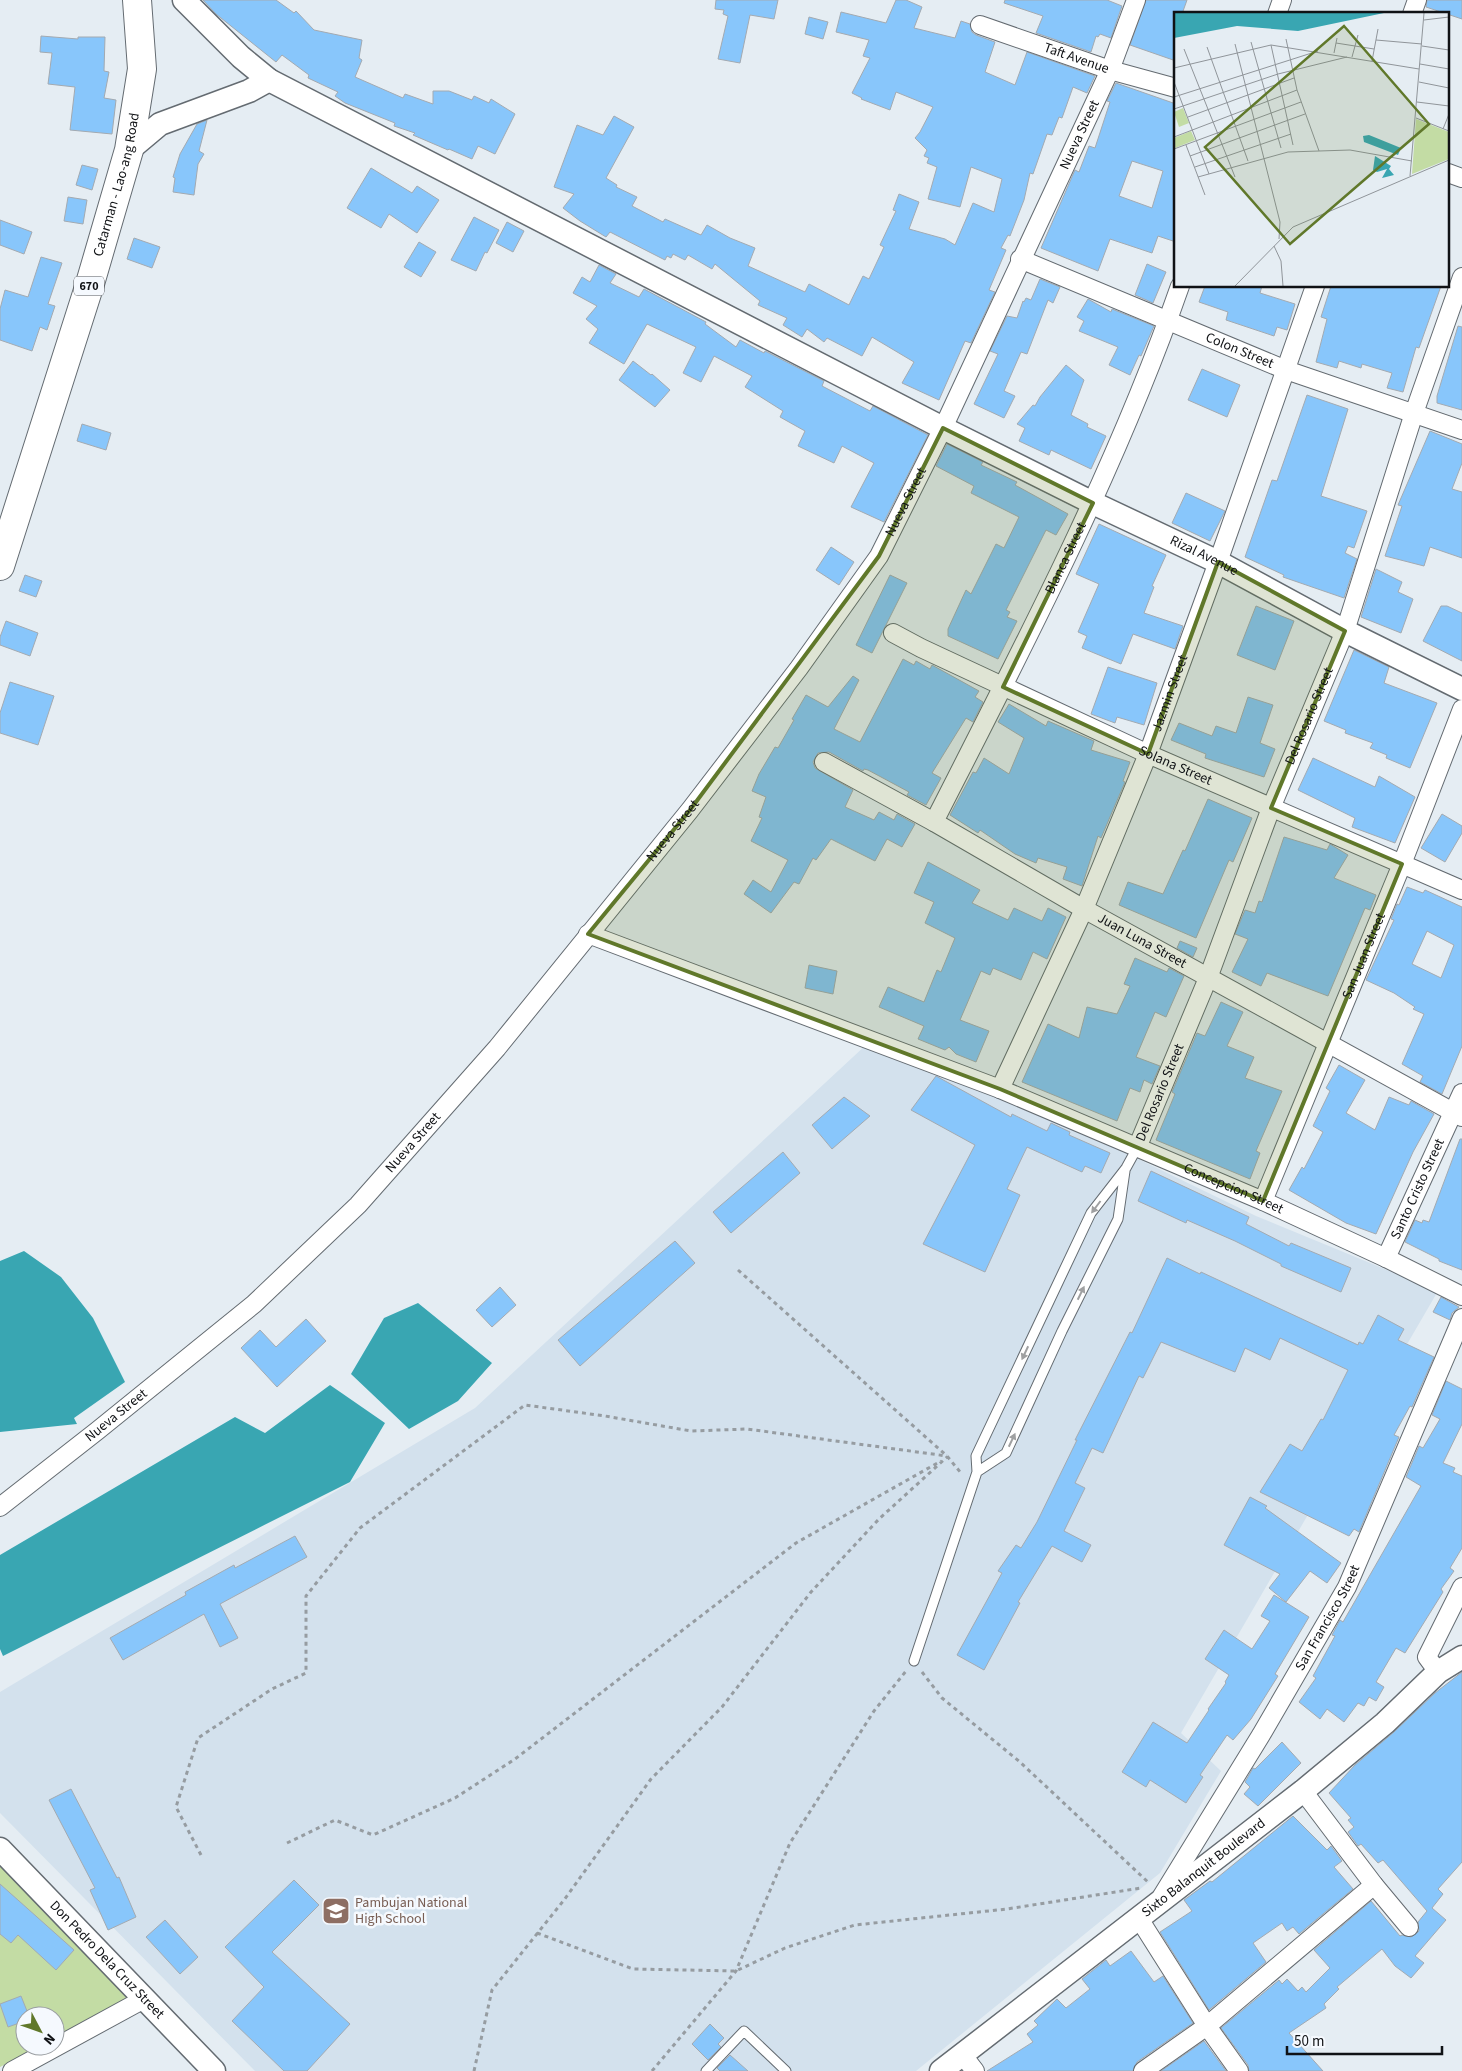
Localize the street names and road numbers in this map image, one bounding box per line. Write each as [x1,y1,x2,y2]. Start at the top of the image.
street label: Taft Avenue [1041,38,1112,79]
street label: Nueva Street [1055,96,1105,173]
street label: Catarman - Lao-ang Road [88,111,145,259]
road number: 670 [74,276,104,296]
street label: Colon Street [1202,327,1277,374]
street label: Nueva Street [880,464,932,540]
street label: Blanca Street [1040,519,1092,598]
street label: Rizal Avenue [1167,531,1242,581]
street label: Jazmin Street [1147,652,1193,734]
street label: Del Rosario Street [1280,664,1339,768]
street label: Solana Street [1135,741,1215,791]
street label: Nueva Street [642,795,705,866]
street label: Juan Luna Street [1094,908,1190,974]
street label: San Juan Street [1337,909,1391,1002]
street label: Del Rosario Street [1131,1040,1190,1145]
street label: Nueva Street [381,1108,446,1177]
street label: Santo Cristo Street [1386,1135,1450,1243]
street label: Concepcion Street [1180,1158,1287,1219]
street label: Nueva Street [81,1384,152,1447]
street label: San Francisco Street [1290,1562,1365,1674]
street label: Sixto Balanquit Boulevard [1137,1814,1270,1922]
street label: Don Pedro Dela Cruz Street [45,1896,169,2024]

